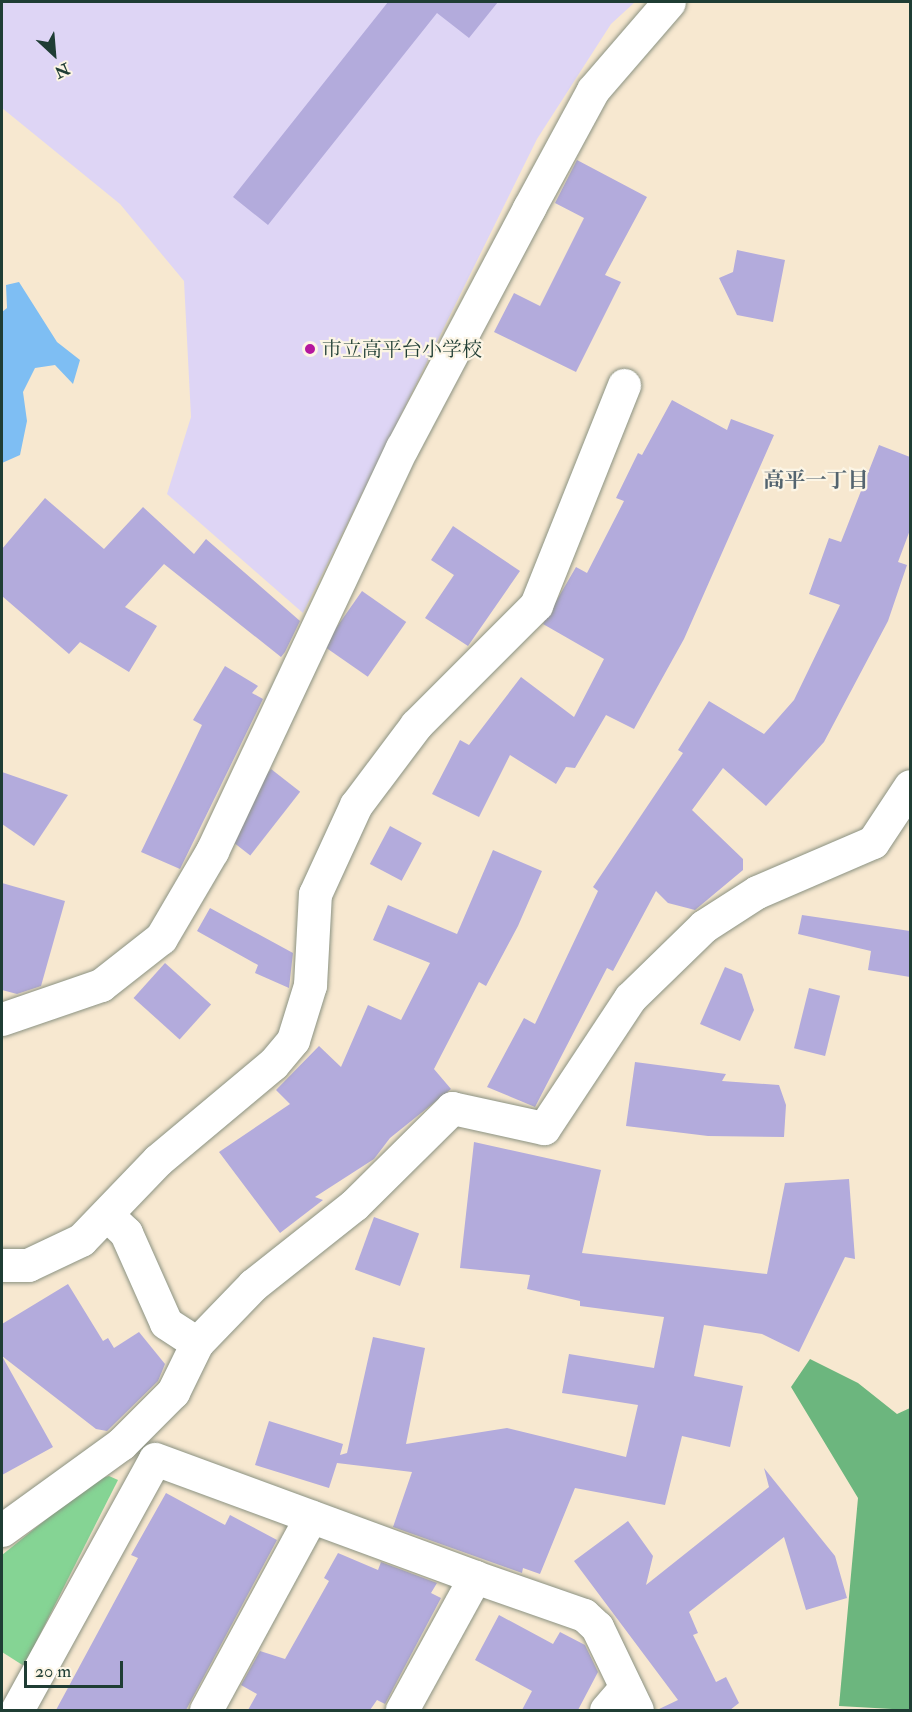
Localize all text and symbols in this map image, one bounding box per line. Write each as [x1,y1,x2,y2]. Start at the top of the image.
north arrow [24,24,84,84]
text: N [51,58,73,82]
place label: 市立高平台小学校 [322,337,482,361]
marker: 市立高平台小学校 [303,342,317,356]
district label: 高平一丁目 [764,468,868,494]
scale bar [27,1649,126,1687]
text: 20 m [35,1660,71,1683]

